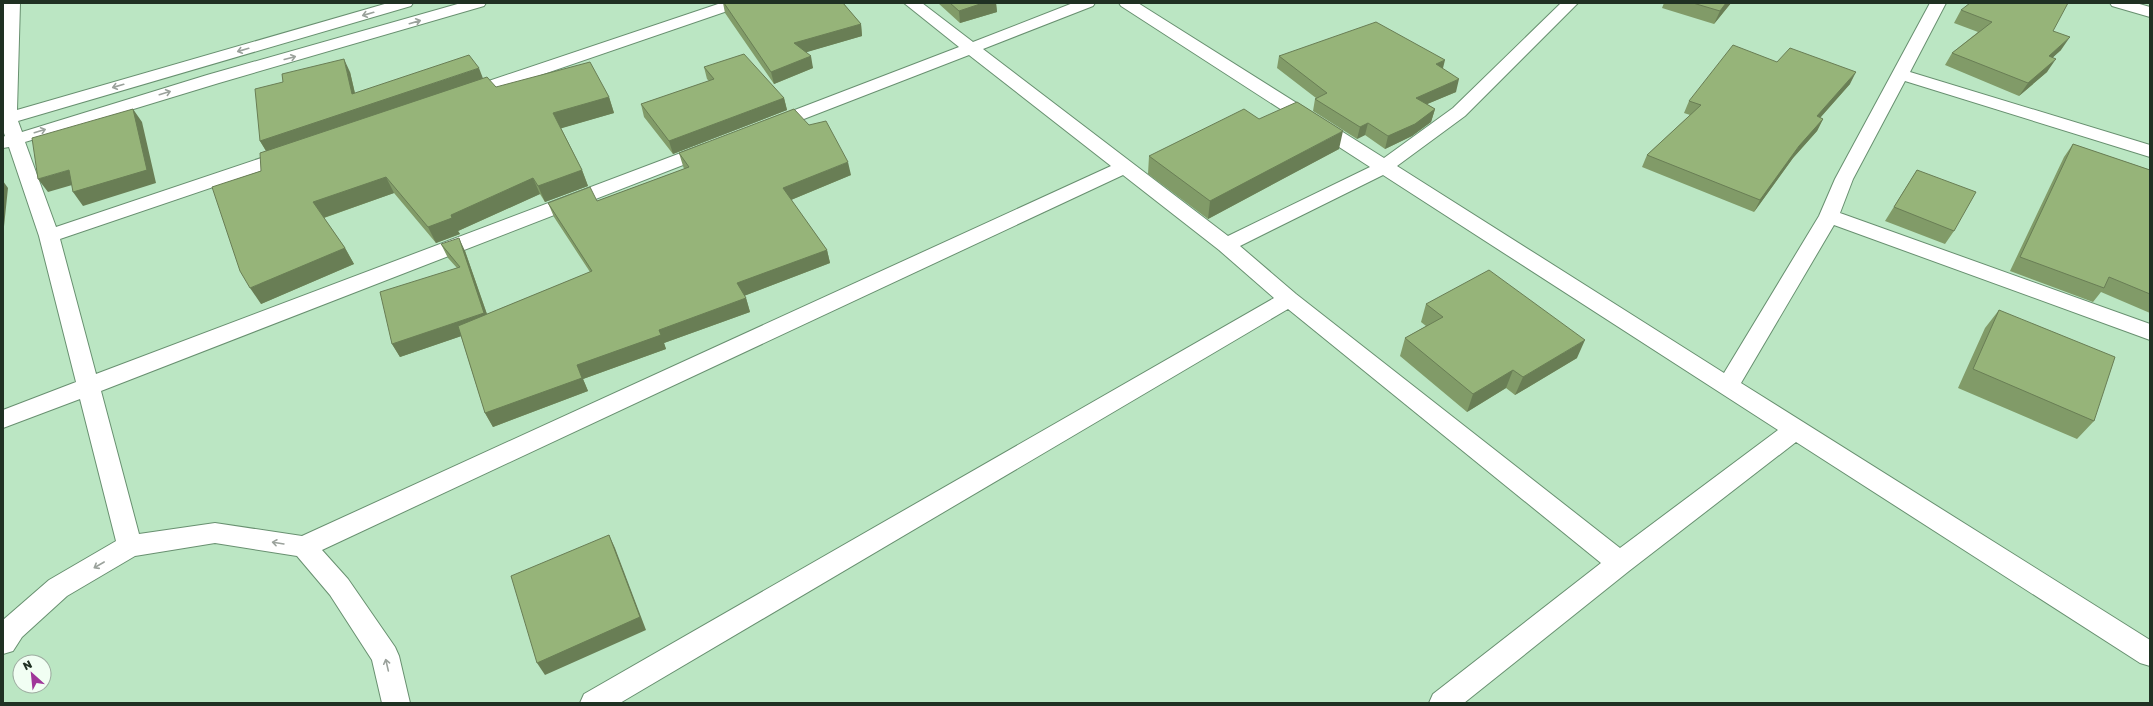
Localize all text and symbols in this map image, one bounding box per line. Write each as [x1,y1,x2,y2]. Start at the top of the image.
one-way arrow [361,11,374,18]
one-way arrow [408,18,421,25]
one-way arrow [236,47,249,54]
one-way arrow [283,53,296,61]
one-way arrow [112,83,125,90]
one-way arrow [158,89,171,96]
one-way arrow [34,127,47,134]
one-way arrow [272,539,285,547]
one-way arrow [93,561,105,569]
north arrow [12,654,52,694]
text: N [21,657,34,672]
one-way arrow [383,659,391,672]

